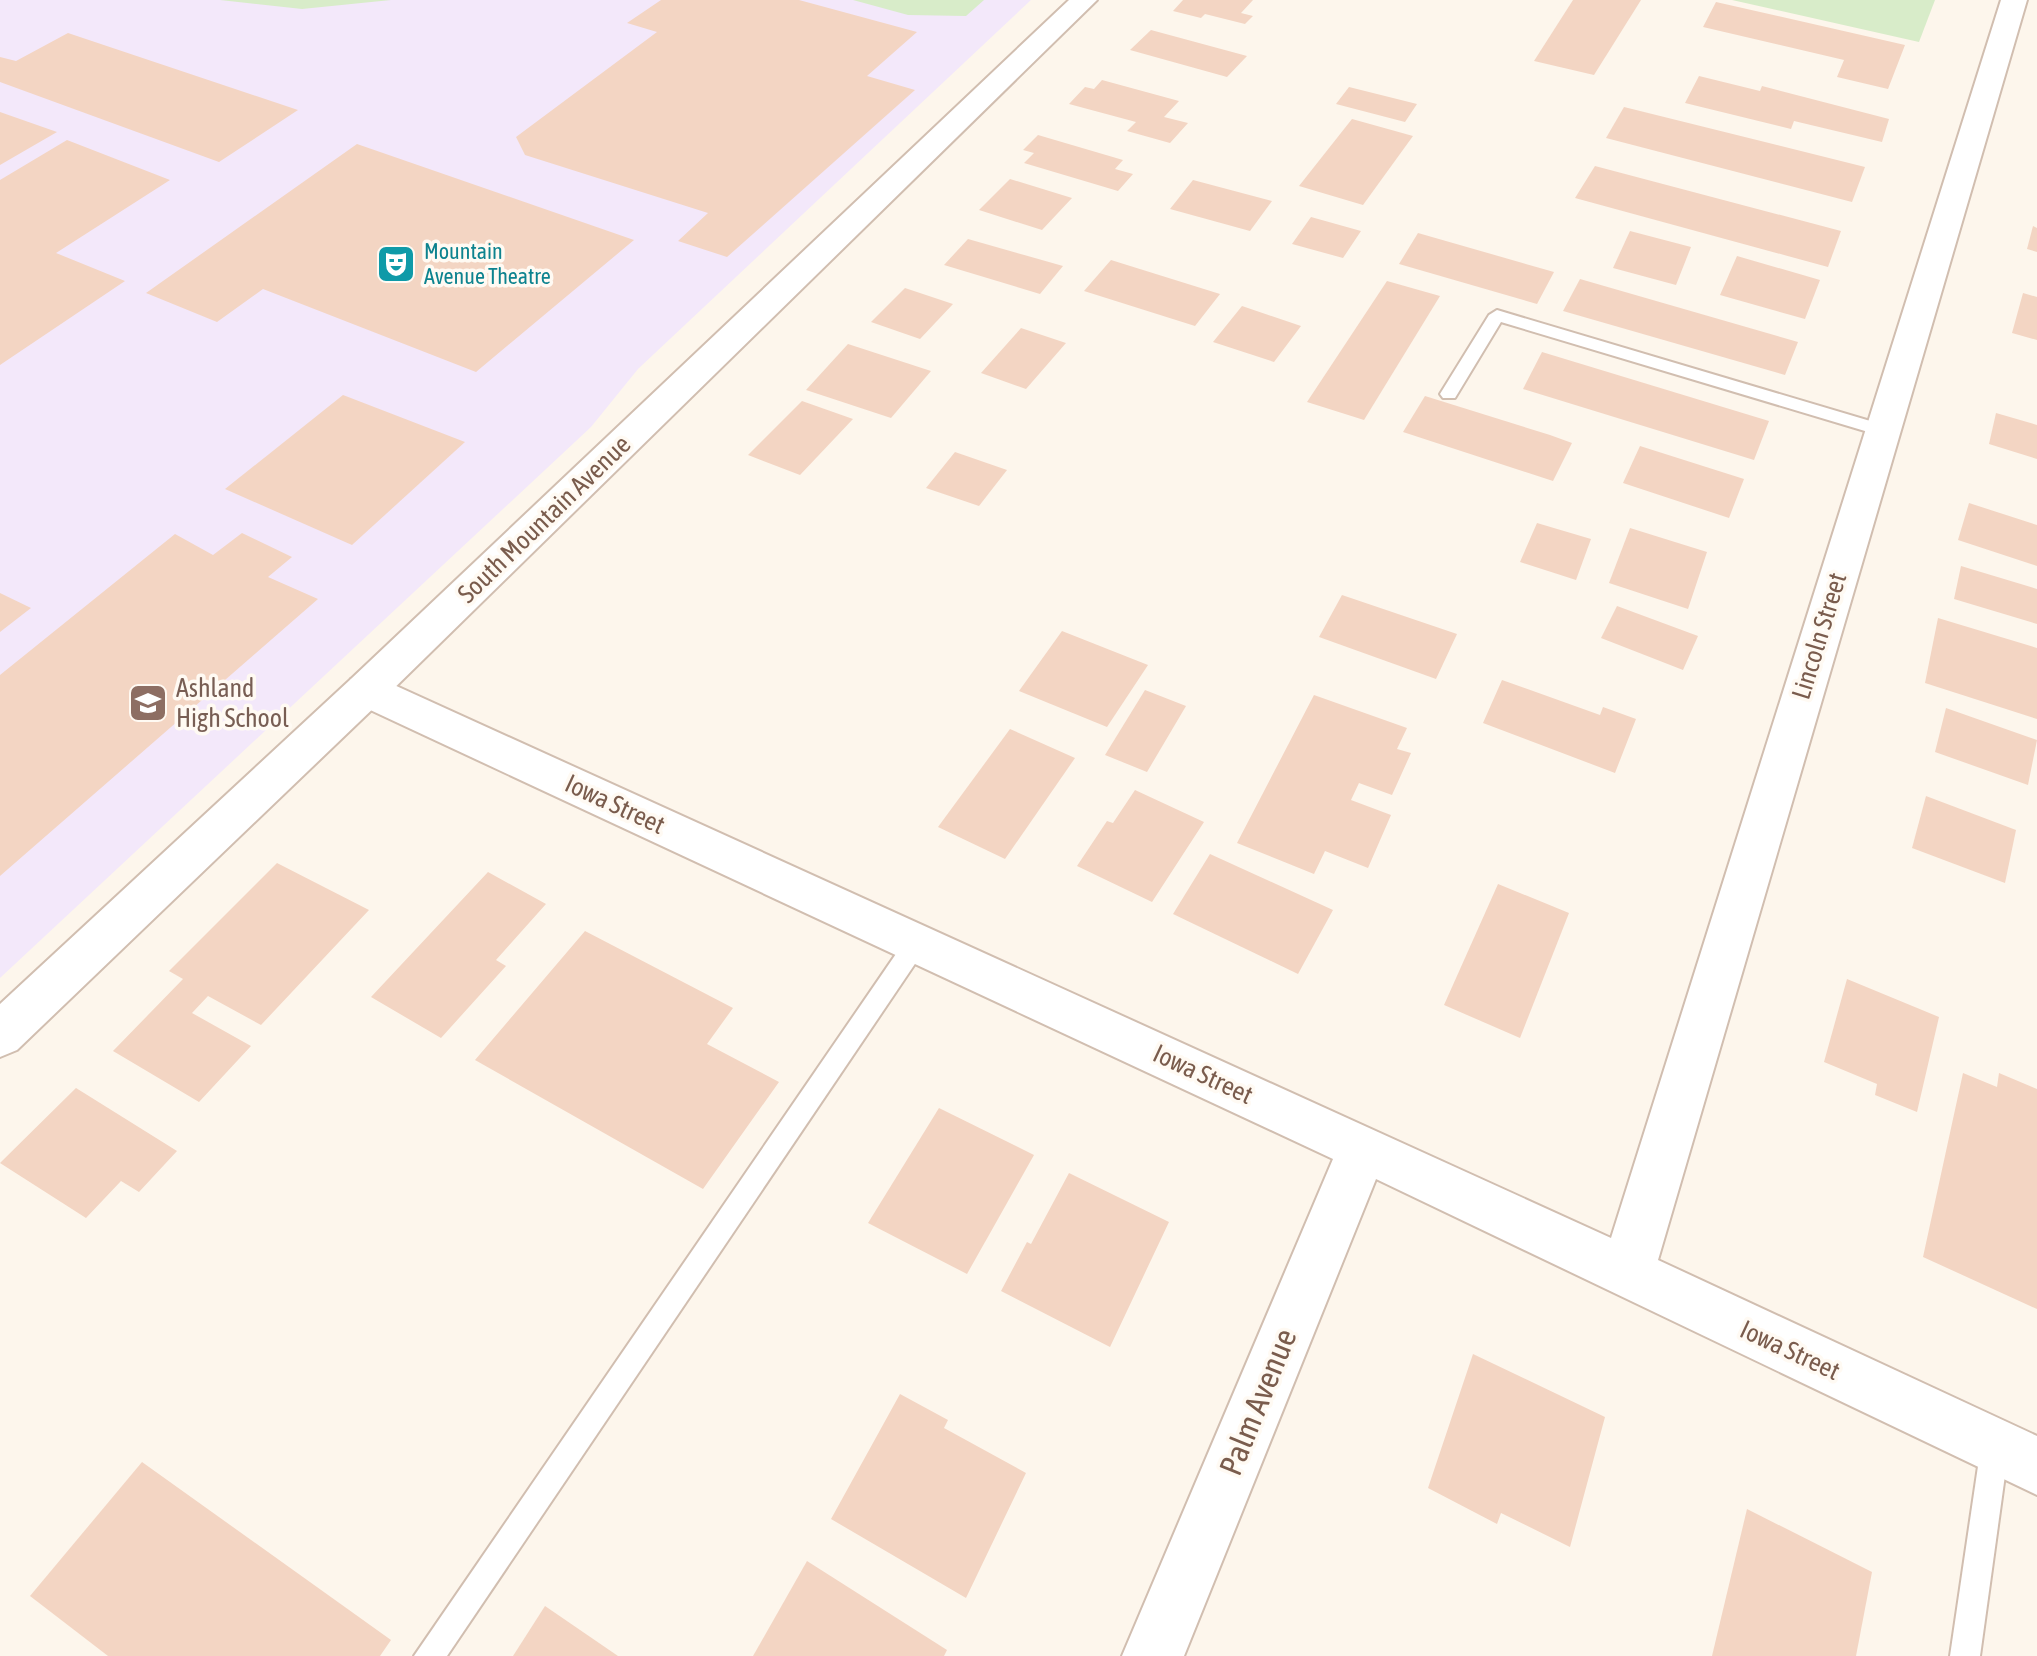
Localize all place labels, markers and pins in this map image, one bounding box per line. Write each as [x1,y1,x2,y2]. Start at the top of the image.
place label: Mountain Avenue Theatre [424,238,551,289]
theatre icon: Mountain Avenue Theatre [375,243,417,285]
place label: Ashland High School [176,673,289,733]
school or university icon: Ashland High School [127,682,169,724]

